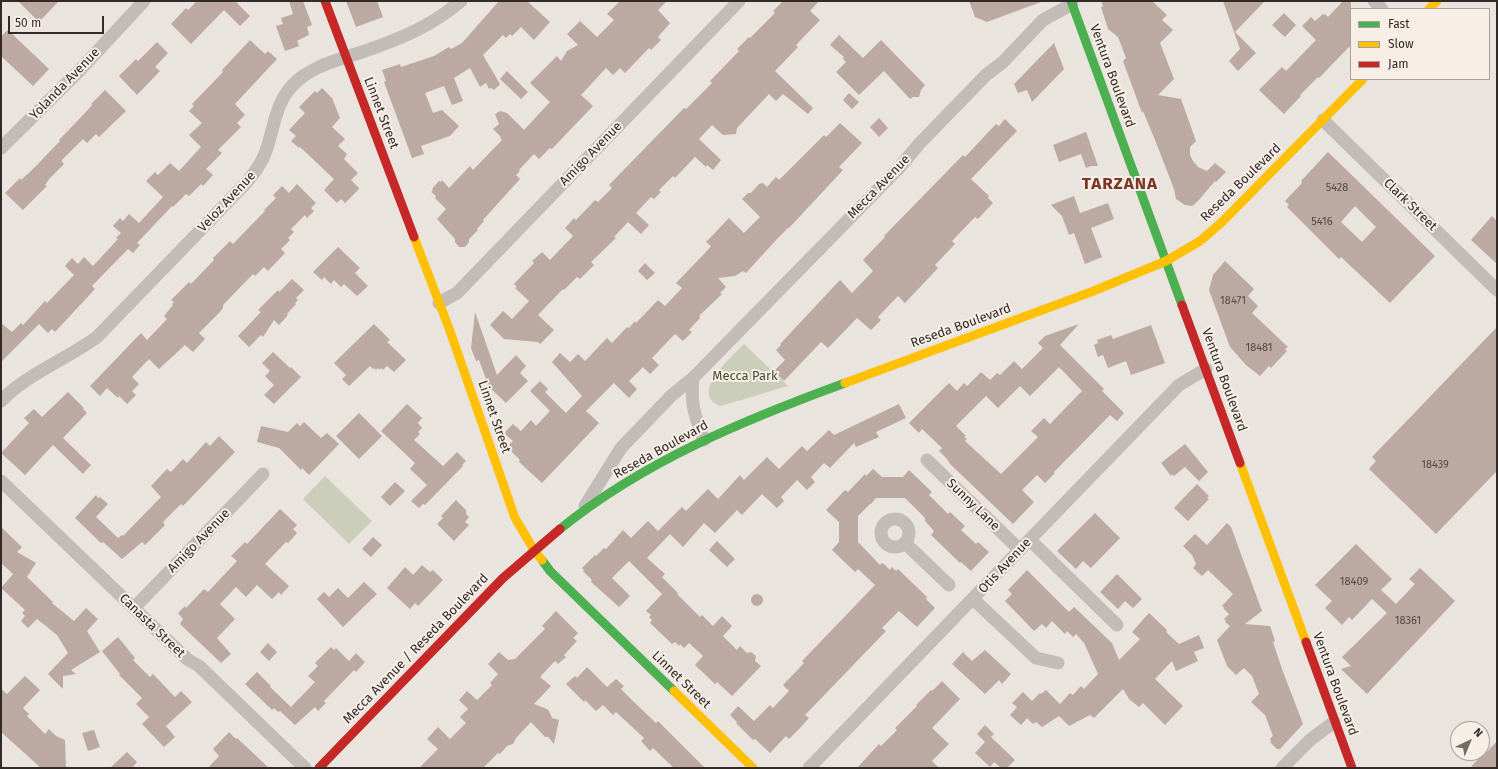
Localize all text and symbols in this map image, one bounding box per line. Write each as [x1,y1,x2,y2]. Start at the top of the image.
scale bar [10,8,106,34]
legend [1350,8,1490,80]
text: 50 m [15,16,41,30]
text: Fast [1388,17,1410,31]
street label: Ventura Boulevard [1086,22,1138,130]
text: Slow [1388,37,1414,51]
street label: Yolanda Avenue [27,45,103,123]
text: Jam [1388,57,1408,71]
street label: Linnet Street [360,75,402,151]
street label: Amigo Avenue [557,119,625,189]
street label: Reseda Boulevard [1198,141,1284,225]
street label: Mecca Avenue [845,152,913,222]
street label: Veloz Avenue [195,168,259,236]
district label: TARZANA [1082,174,1158,194]
street label: Clark Street [1380,176,1440,234]
house number: 5428 [1326,181,1348,195]
house number: 5416 [1311,215,1333,229]
house number: 18471 [1220,294,1246,308]
street label: Reseda Boulevard [909,301,1013,351]
street label: Ventura Boulevard [1198,326,1250,434]
house number: 18481 [1245,341,1273,355]
park label: Mecca Park [712,368,778,384]
street label: Linnet Street [474,379,514,455]
street label: Reseda Boulevard [611,418,711,482]
house number: 18439 [1421,458,1449,472]
street label: Sunny Lane [943,476,1003,534]
street label: Amigo Avenue [165,506,233,576]
street label: Otis Avenue [975,535,1035,597]
street label: Mecca Avenue / Reseda Boulevard [340,571,492,727]
house number: 18409 [1340,575,1368,589]
street label: Canasta Street [116,591,188,661]
house number: 18361 [1395,614,1421,628]
street label: Ventura Boulevard [1309,630,1361,738]
street label: Linnet Street [648,648,714,712]
north arrow [1450,721,1490,761]
text: N [1471,726,1485,740]

